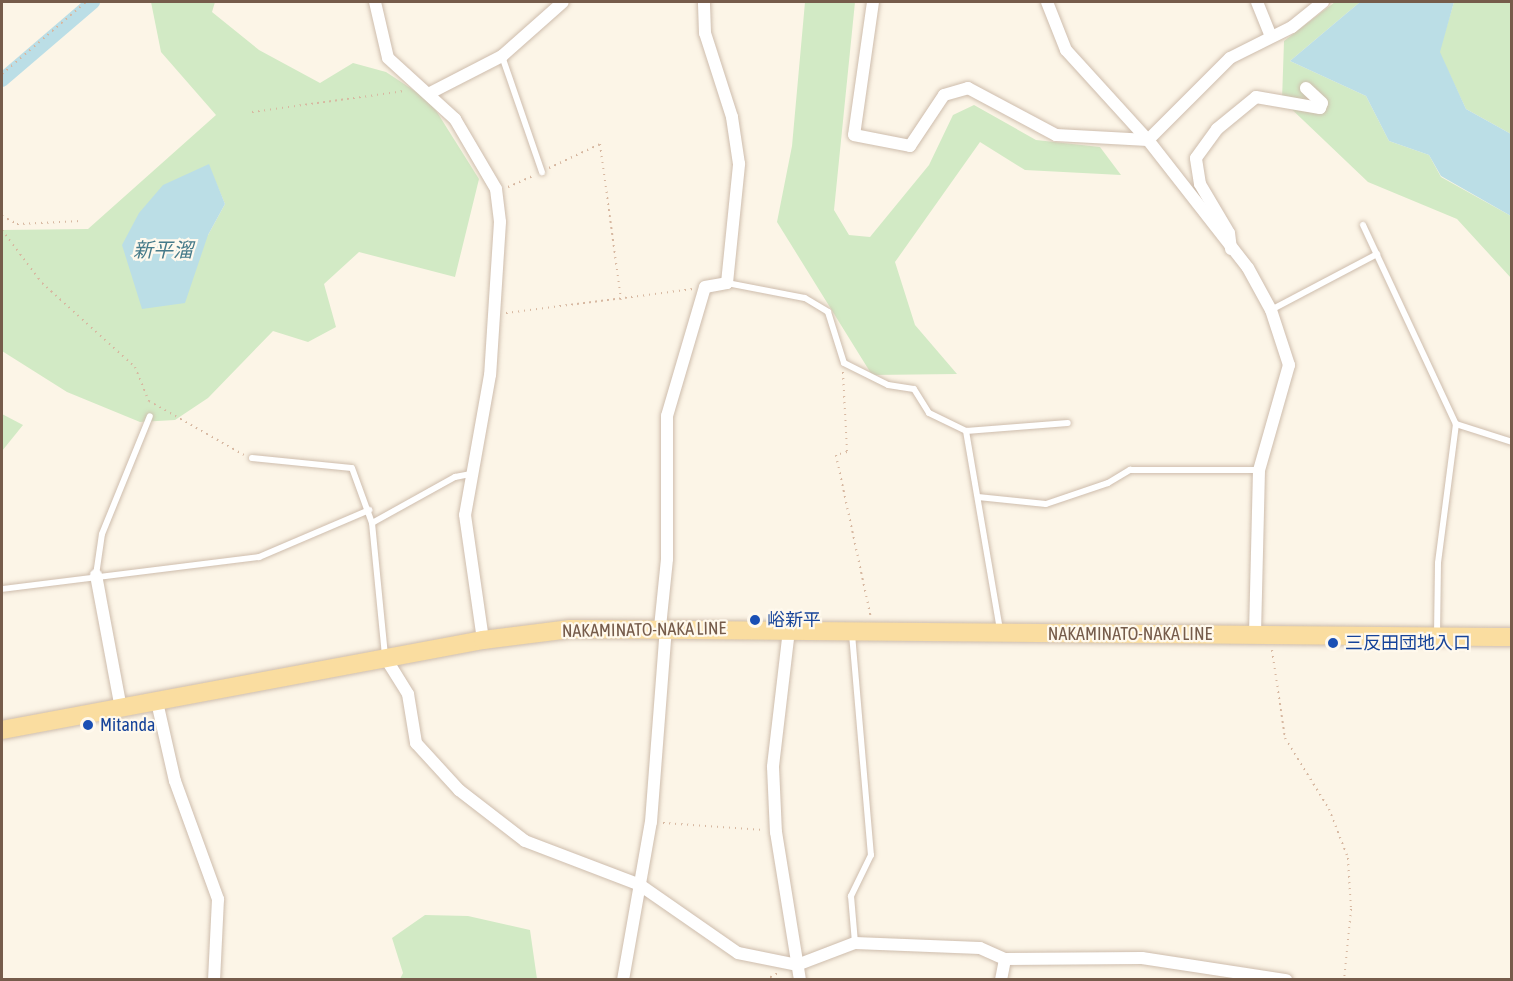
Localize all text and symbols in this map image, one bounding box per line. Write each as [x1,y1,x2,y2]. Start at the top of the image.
water label: 新平溜 [133,237,193,261]
place label: 峪新平 [767,609,821,631]
marker: 峪新平 [748,613,762,627]
street label: NAKAMINATO-NAKA LINE [562,618,726,642]
street label: NAKAMINATO-NAKA LINE [1048,623,1212,645]
place label: 三反田団地入口 [1345,632,1471,654]
marker: 三反田団地入口 [1326,636,1340,650]
place label: Mitanda [100,714,155,736]
marker: Mitanda [81,718,95,732]

